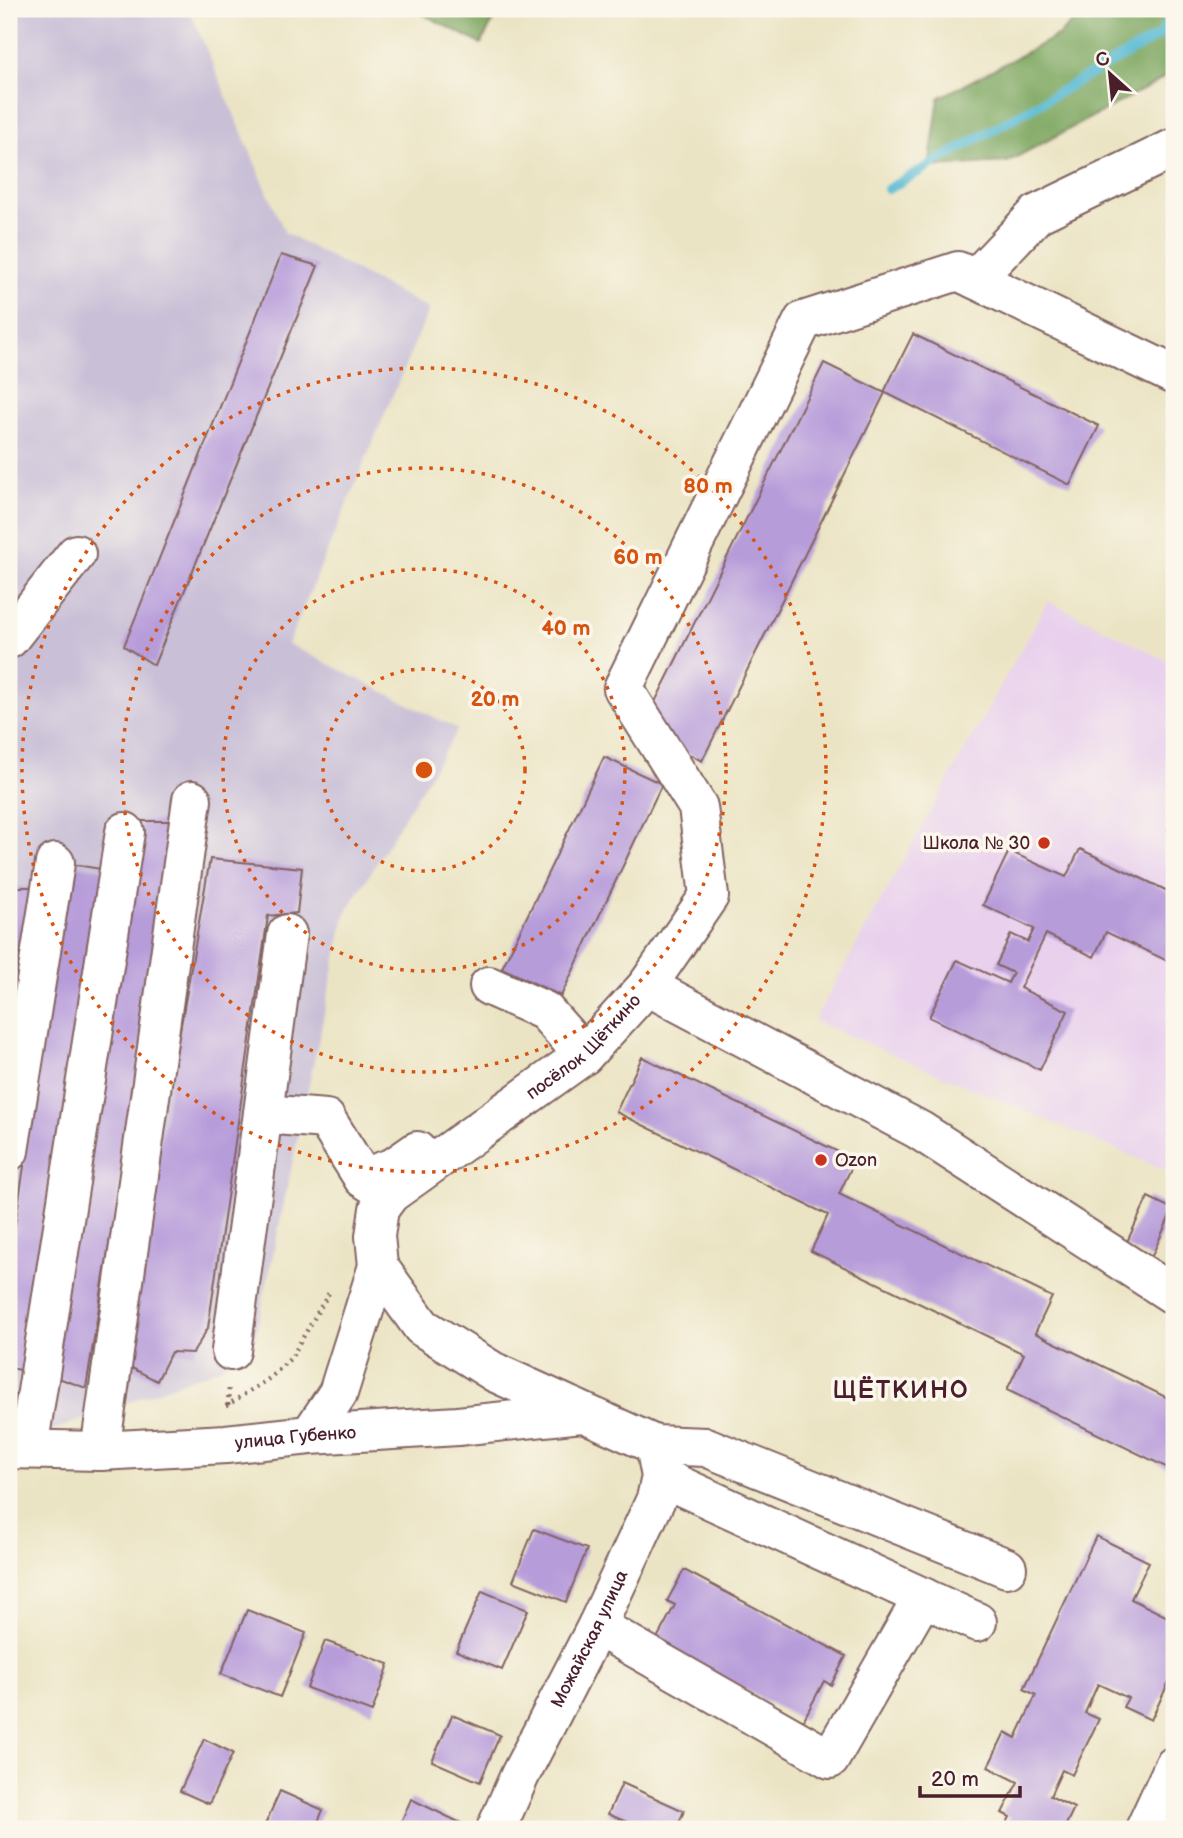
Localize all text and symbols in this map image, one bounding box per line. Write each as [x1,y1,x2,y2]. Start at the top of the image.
north arrow [1074,38,1144,108]
text: С [1092,47,1114,73]
text: 80 m [683,474,733,499]
text: 60 m [613,545,663,570]
text: 40 m [541,616,591,641]
text: 20 m [471,687,519,712]
centre of rings [412,758,436,782]
place label: Школа № 30 [923,833,1030,854]
marker: Школа № 30 [1036,835,1052,851]
street label: посёлок Щёткино [522,990,645,1104]
place label: Ozon [835,1150,877,1171]
marker: Ozon [813,1152,829,1168]
district label: ЩЁТКИНО [833,1376,969,1405]
street label: улица Губенко [234,1422,357,1453]
street label: Можайская улица [546,1566,632,1711]
scale bar [920,1754,1020,1798]
text: 20 m [931,1767,979,1792]

